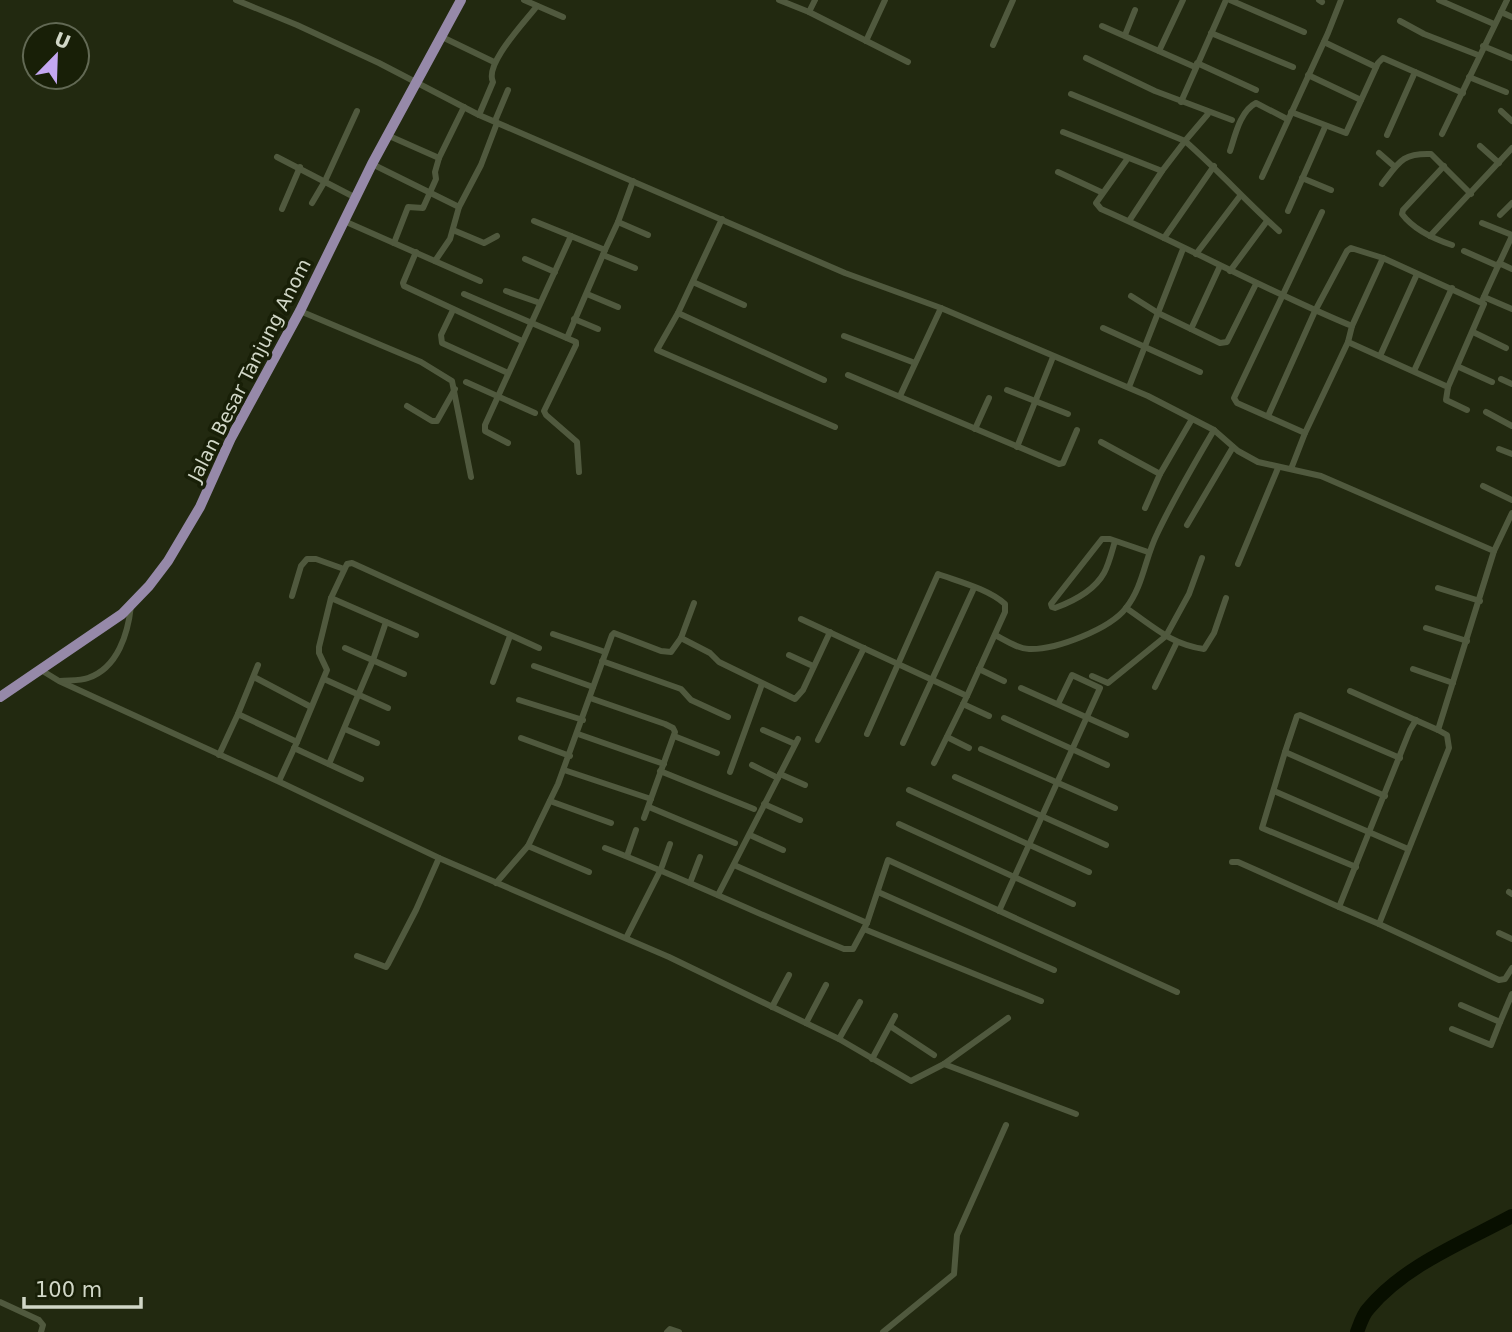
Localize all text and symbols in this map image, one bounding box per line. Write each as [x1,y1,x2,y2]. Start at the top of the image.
north arrow [21,21,91,91]
text: U [51,27,74,53]
street label: Jalan Besar Tanjung Anom [183,255,315,486]
scale bar [24,1266,142,1310]
text: 100 m [35,1278,102,1302]

